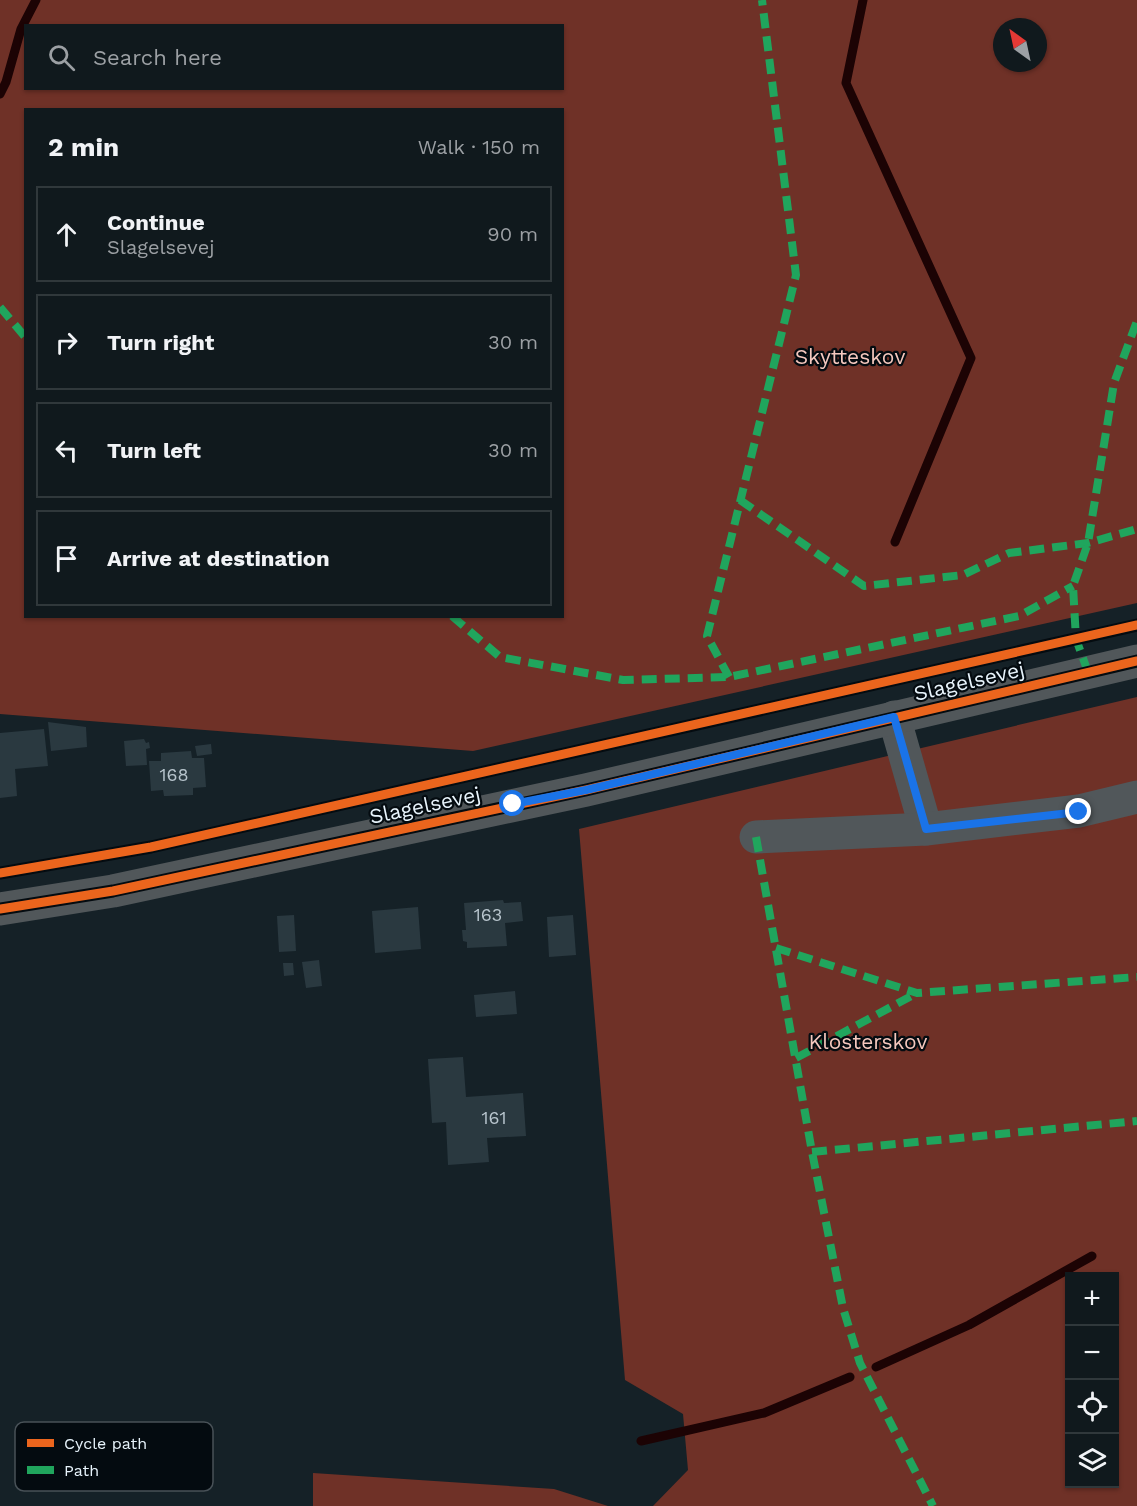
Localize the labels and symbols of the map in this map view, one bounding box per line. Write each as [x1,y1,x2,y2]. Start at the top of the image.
north arrow [993,18,1047,72]
park label: Skytteskov [795,344,905,369]
street label: Slagelsevej [911,656,1027,706]
house number: 168 [159,764,189,785]
street label: Slagelsevej [367,781,483,829]
route start [499,790,525,816]
route end [1065,798,1091,824]
house number: 163 [474,904,502,925]
park label: Klosterskov [808,1029,928,1054]
house number: 161 [482,1107,506,1128]
legend [15,1422,213,1491]
text: Cycle path [64,1434,147,1453]
text: Path [64,1461,99,1480]

